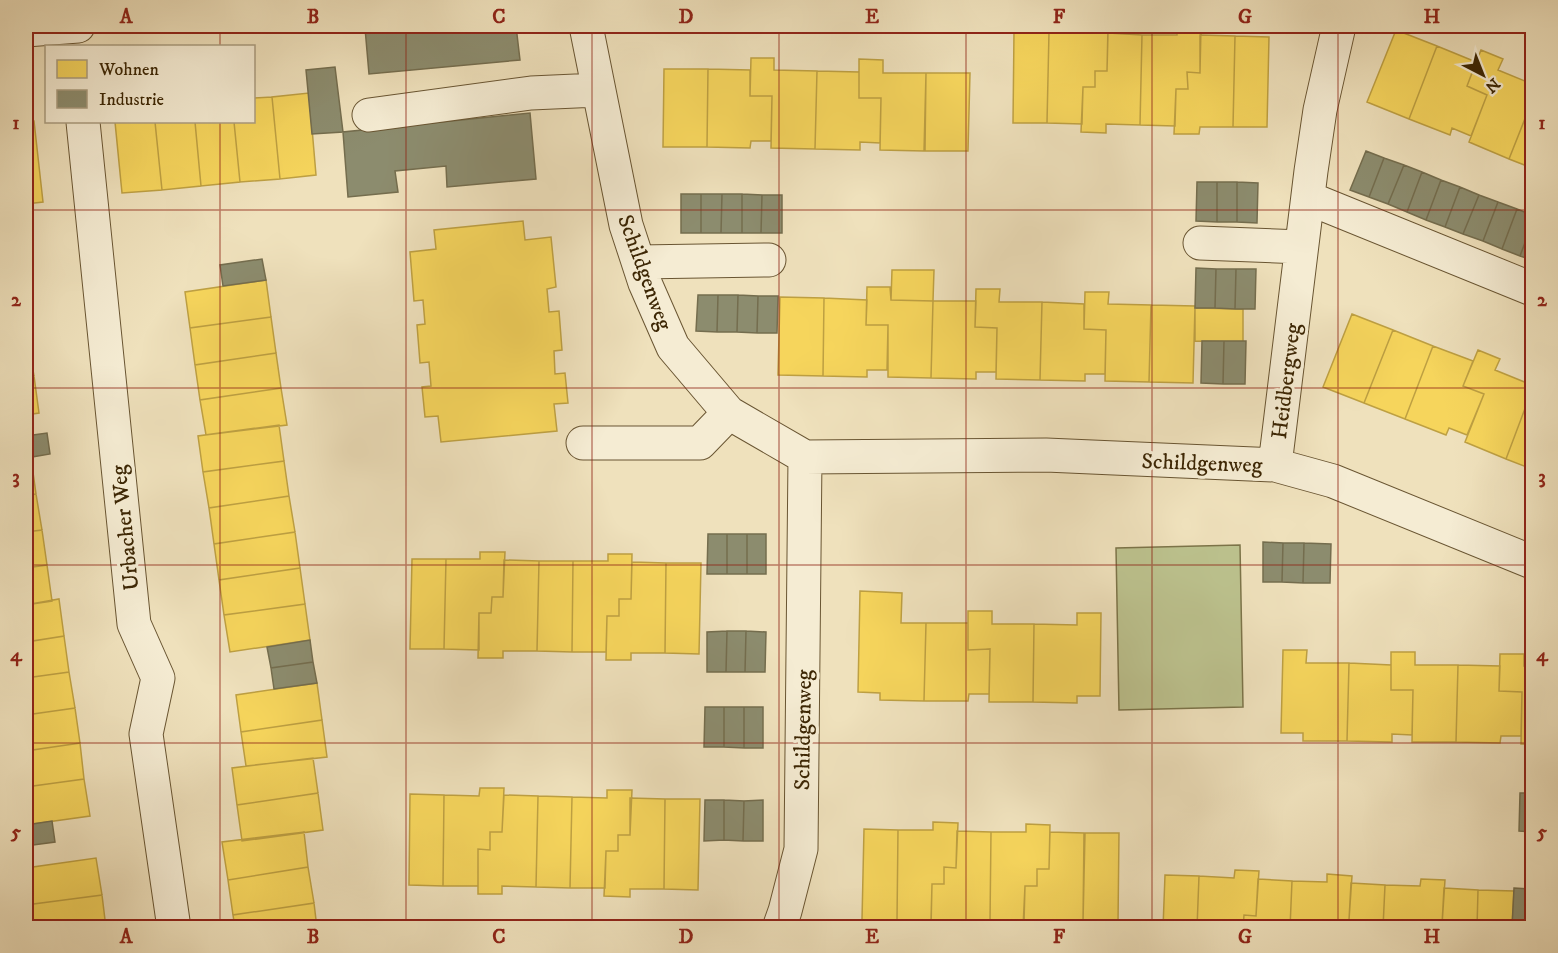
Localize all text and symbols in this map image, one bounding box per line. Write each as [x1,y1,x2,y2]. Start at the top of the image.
text: A [119,5,134,30]
text: B [307,5,319,30]
text: C [492,5,506,30]
text: D [679,5,694,30]
text: E [865,5,879,30]
text: F [1053,5,1066,30]
text: G [1238,5,1252,30]
text: H [1424,5,1441,30]
legend [45,45,255,123]
north arrow [1453,45,1513,105]
text: Wohnen [98,59,160,81]
text: N [1481,74,1504,97]
text: Industrie [99,89,164,111]
text: 1 [12,111,20,136]
text: 1 [1538,111,1546,136]
street label: Schildgenweg [611,211,678,334]
text: 2 [11,288,22,313]
text: 2 [1537,288,1548,313]
street label: Heidbergweg [1266,321,1307,441]
street label: Schildgenweg [1141,448,1263,479]
street label: Urbacher Weg [105,463,146,592]
text: 3 [12,465,20,490]
text: 3 [1538,465,1546,490]
text: 4 [10,643,23,668]
text: 4 [1536,643,1549,668]
street label: Schildgenweg [789,669,818,791]
text: 5 [10,820,21,845]
text: 5 [1536,820,1547,845]
text: A [119,925,134,950]
text: B [307,925,319,950]
text: C [492,925,506,950]
text: D [679,925,694,950]
text: E [865,925,879,950]
text: F [1053,925,1066,950]
text: G [1238,925,1252,950]
text: H [1424,925,1441,950]

